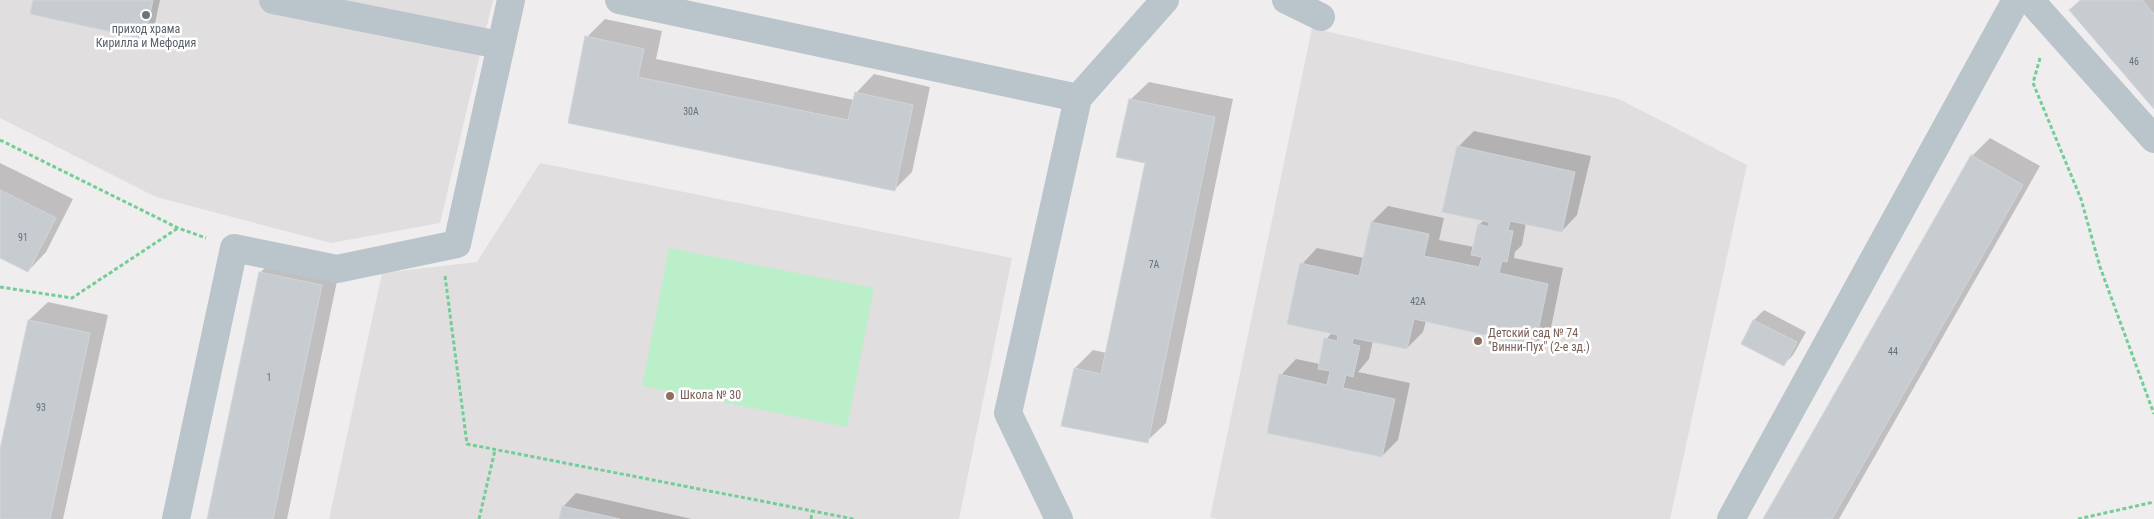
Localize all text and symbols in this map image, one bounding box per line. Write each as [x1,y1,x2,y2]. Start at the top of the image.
marker: приход храма Кирилла и Мефодия [140,9,152,21]
place label: приход храма Кирилла и Мефодия [96,23,196,51]
house number: 46 [2129,56,2139,68]
house number: 30А [683,106,699,118]
house number: 91 [18,232,28,244]
house number: 7А [1149,259,1159,271]
house number: 42А [1410,296,1426,308]
place label: Детский сад № 74 "Винни-Пух" (2-е зд.) [1488,327,1590,355]
marker: Детский сад № 74 "Винни-Пух" (2-е зд.) [1472,335,1484,347]
house number: 44 [1888,346,1898,358]
house number: 1 [267,372,271,384]
place label: Школа № 30 [680,389,741,403]
marker: Школа № 30 [664,390,676,402]
house number: 93 [36,402,46,414]

